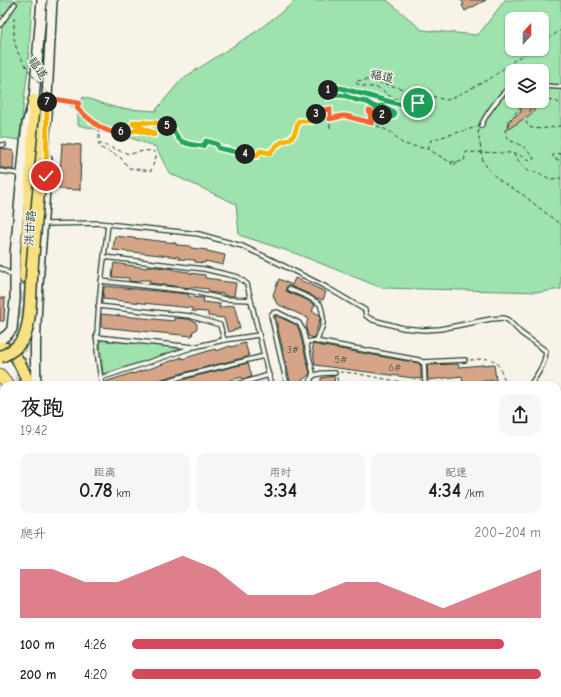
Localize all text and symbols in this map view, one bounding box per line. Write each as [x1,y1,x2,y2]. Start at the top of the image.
north arrow [505,12,549,56]
map controls [505,12,549,108]
street label: 福道 [25,54,51,82]
button: layers [505,64,549,108]
street label: 福道 [369,67,395,85]
pin: 1 [318,80,338,100]
text: 1 [326,83,330,96]
pin [401,86,435,120]
pin: 7 [37,92,57,112]
icon: arrive [407,92,429,114]
text: 7 [45,95,49,108]
pin: 3 [306,104,326,124]
pin: 2 [372,105,392,125]
text: 3 [313,107,319,120]
text: 2 [379,108,385,121]
pin: 5 [157,116,177,136]
text: 5 [164,119,170,132]
pin: 6 [111,122,131,142]
text: 6 [118,125,124,138]
pin: 4 [235,144,255,164]
text: 4 [242,147,248,160]
pin [29,159,63,193]
icon: check [35,165,57,187]
street label: 洪甘路 [22,210,38,246]
house number: 3# [287,344,299,356]
house number: 5# [335,354,347,366]
house number: 6# [389,362,401,374]
button: share [499,394,541,436]
text: 夜跑 [20,395,64,421]
text: 19:42 [20,423,48,438]
text: 距离 [94,466,116,479]
text: 用时 [269,466,291,479]
text: 配速 [445,466,467,479]
text: 0.78 [79,479,113,502]
text: 3:34 [264,479,297,502]
text: 4:34 [428,479,461,502]
text: km [113,487,131,500]
text: /km [461,487,484,500]
text: 200–204 m [474,525,541,540]
text: 爬升 [20,526,46,541]
text: 100 m [20,637,55,652]
text: 4:26 [84,637,107,652]
text: 200 m [20,667,56,682]
text: 4:20 [84,667,107,682]

